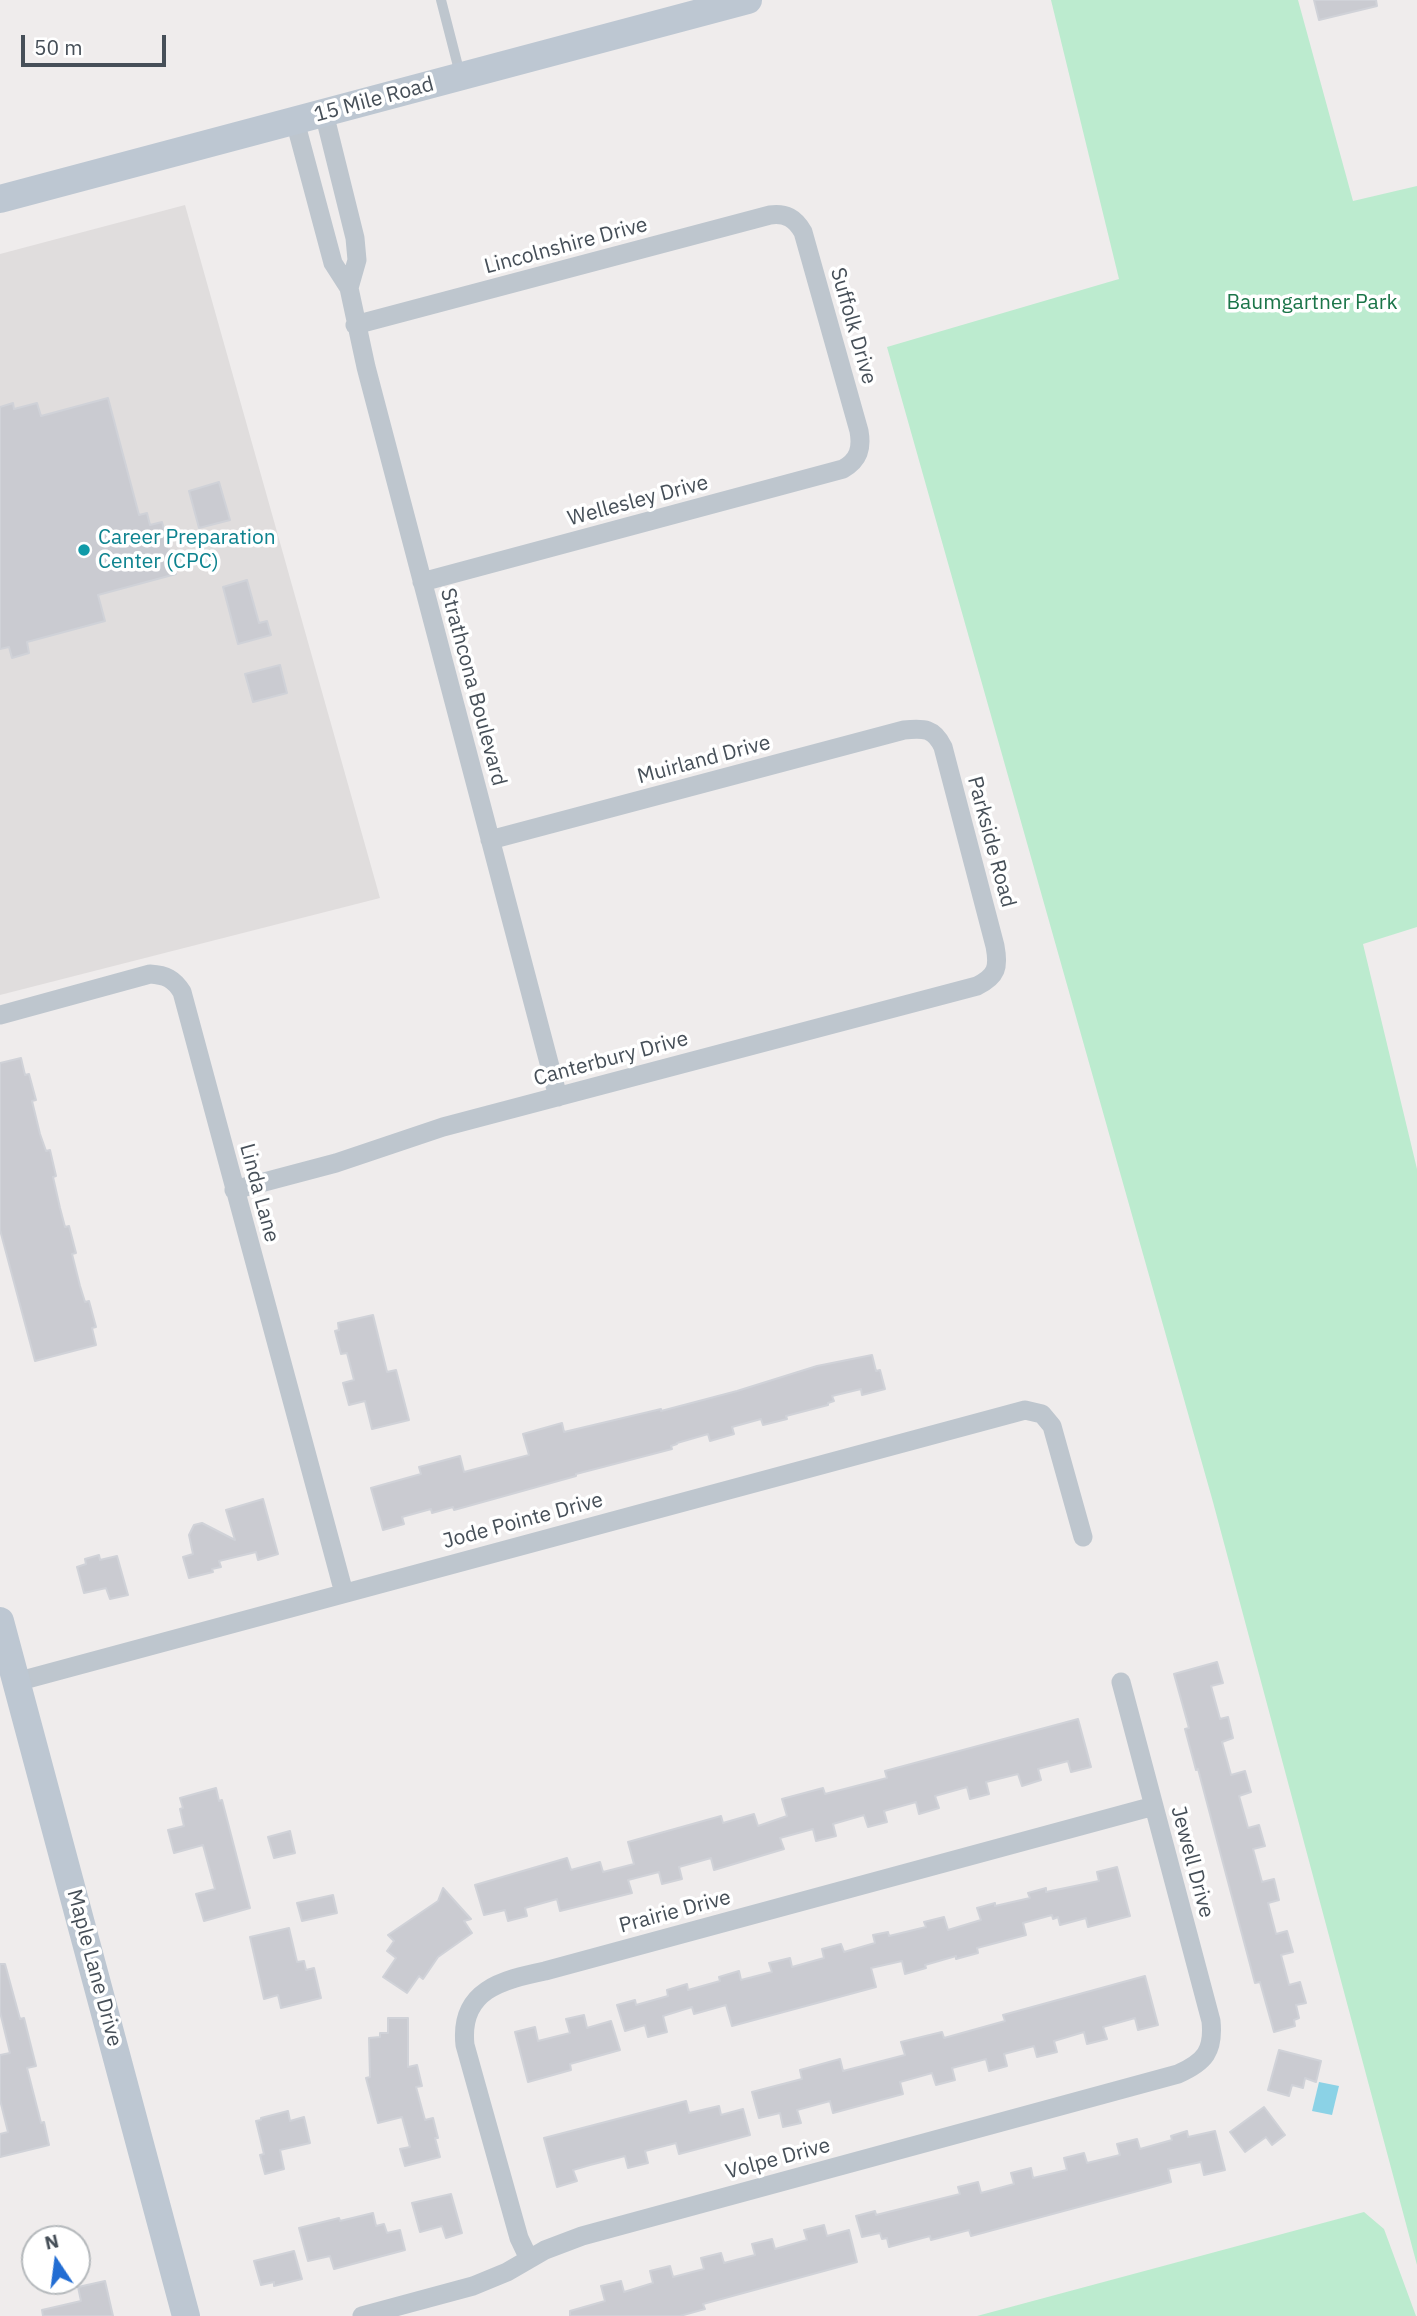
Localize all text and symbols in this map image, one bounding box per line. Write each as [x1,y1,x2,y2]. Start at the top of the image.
scale bar [24,21,170,65]
text: 50 m [34,33,83,61]
street label: 15 Mile Road [311,72,437,128]
street label: Lincolnshire Drive [482,212,650,280]
street label: Suffolk Drive [824,265,882,387]
park label: Baumgartner Park [1226,290,1398,316]
street label: Wellesley Drive [565,470,711,532]
place label: Career Preparation Center (CPC) [98,525,276,575]
marker: Career Preparation Center (CPC) [76,542,92,558]
street label: Strathcona Boulevard [434,585,512,789]
street label: Muirland Drive [635,730,773,790]
street label: Parkside Road [961,774,1021,910]
street label: Canterbury Drive [531,1026,691,1092]
street label: Linda Lane [234,1141,284,1245]
street label: Jode Pointe Drive [440,1487,606,1555]
street label: Jewell Drive [1165,1803,1219,1921]
street label: Prairie Drive [616,1885,734,1939]
street label: Maple Lane Drive [61,1887,127,2049]
street label: Volpe Drive [723,2133,833,2185]
north arrow [21,2225,91,2295]
text: N [42,2228,61,2255]

